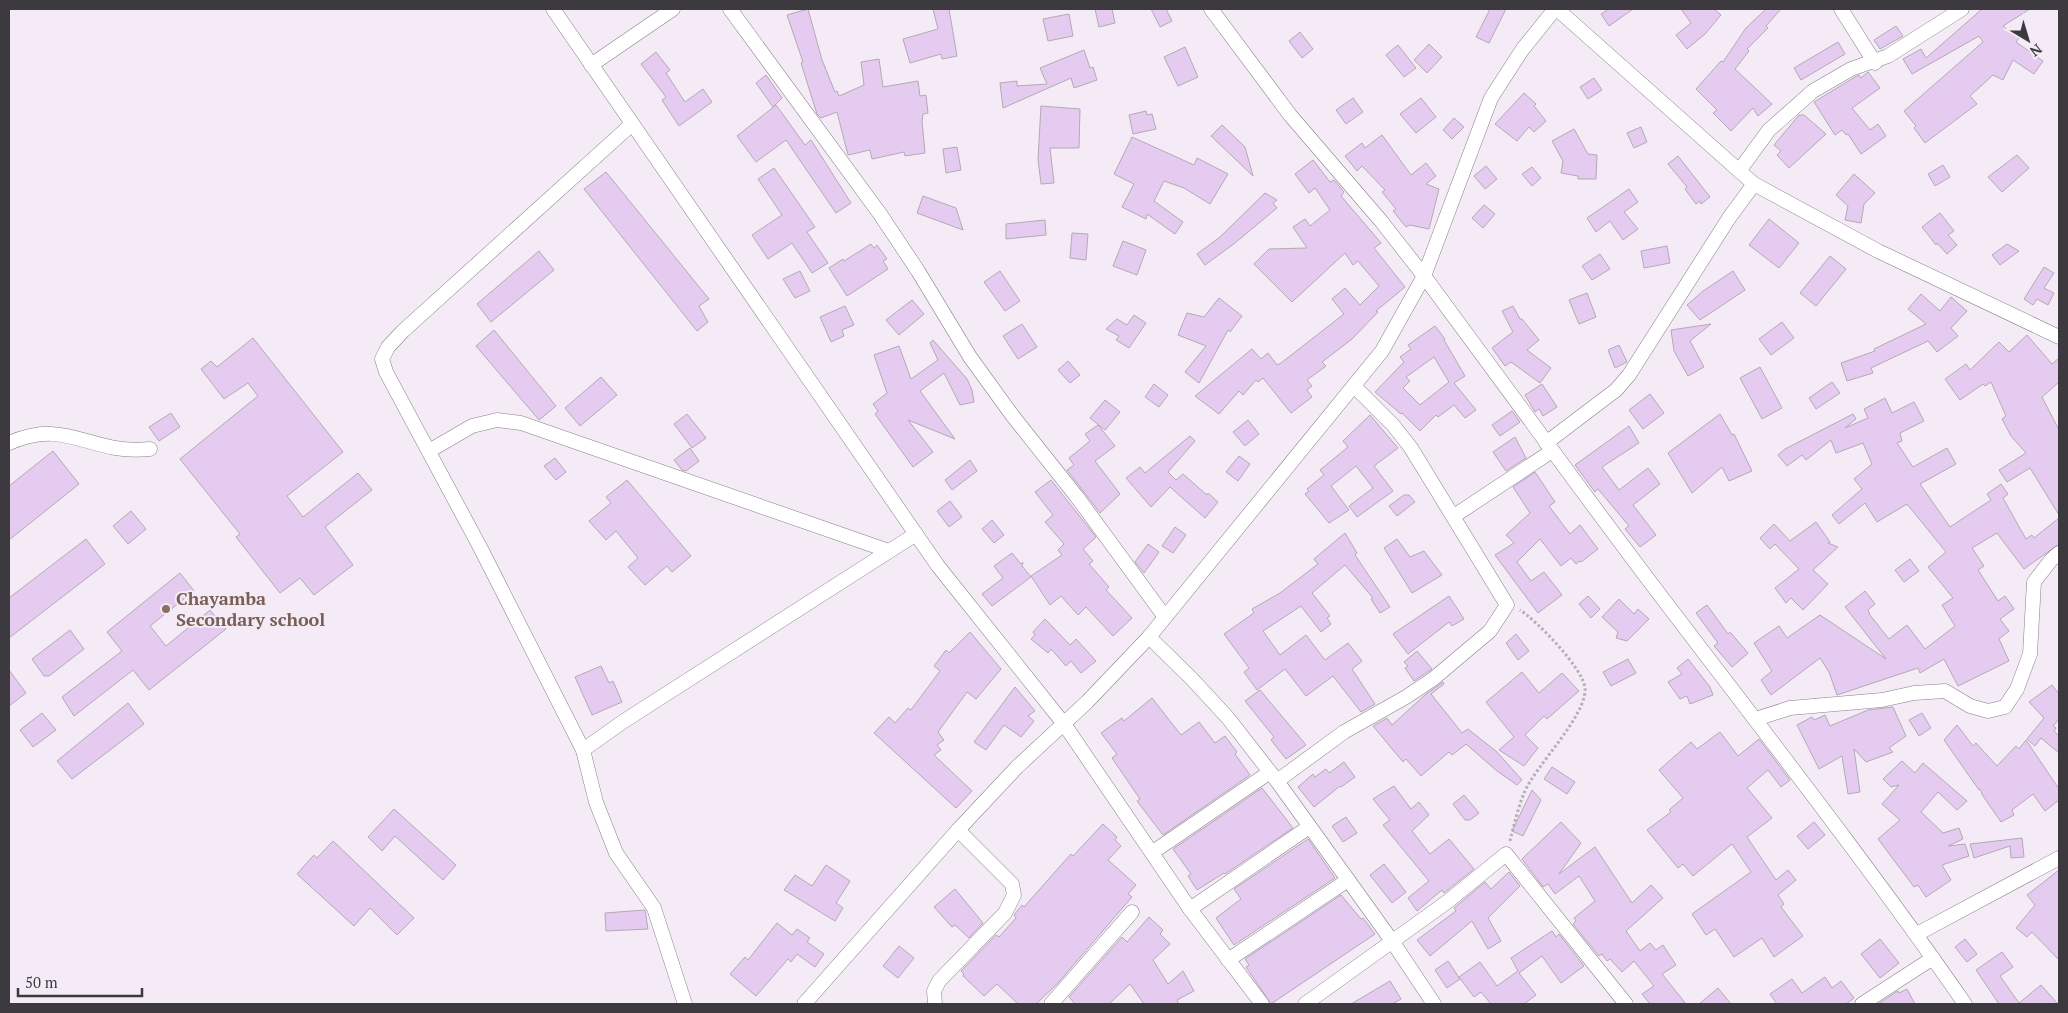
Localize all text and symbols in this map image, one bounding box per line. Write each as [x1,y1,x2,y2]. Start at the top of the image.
north arrow [2003,15,2053,65]
text: N [2026,40,2046,62]
place label: Chayamba Secondary school [176,586,325,631]
marker: Chayamba Secondary school [160,603,172,615]
scale bar [18,966,141,998]
text: 50 m [25,972,58,992]

